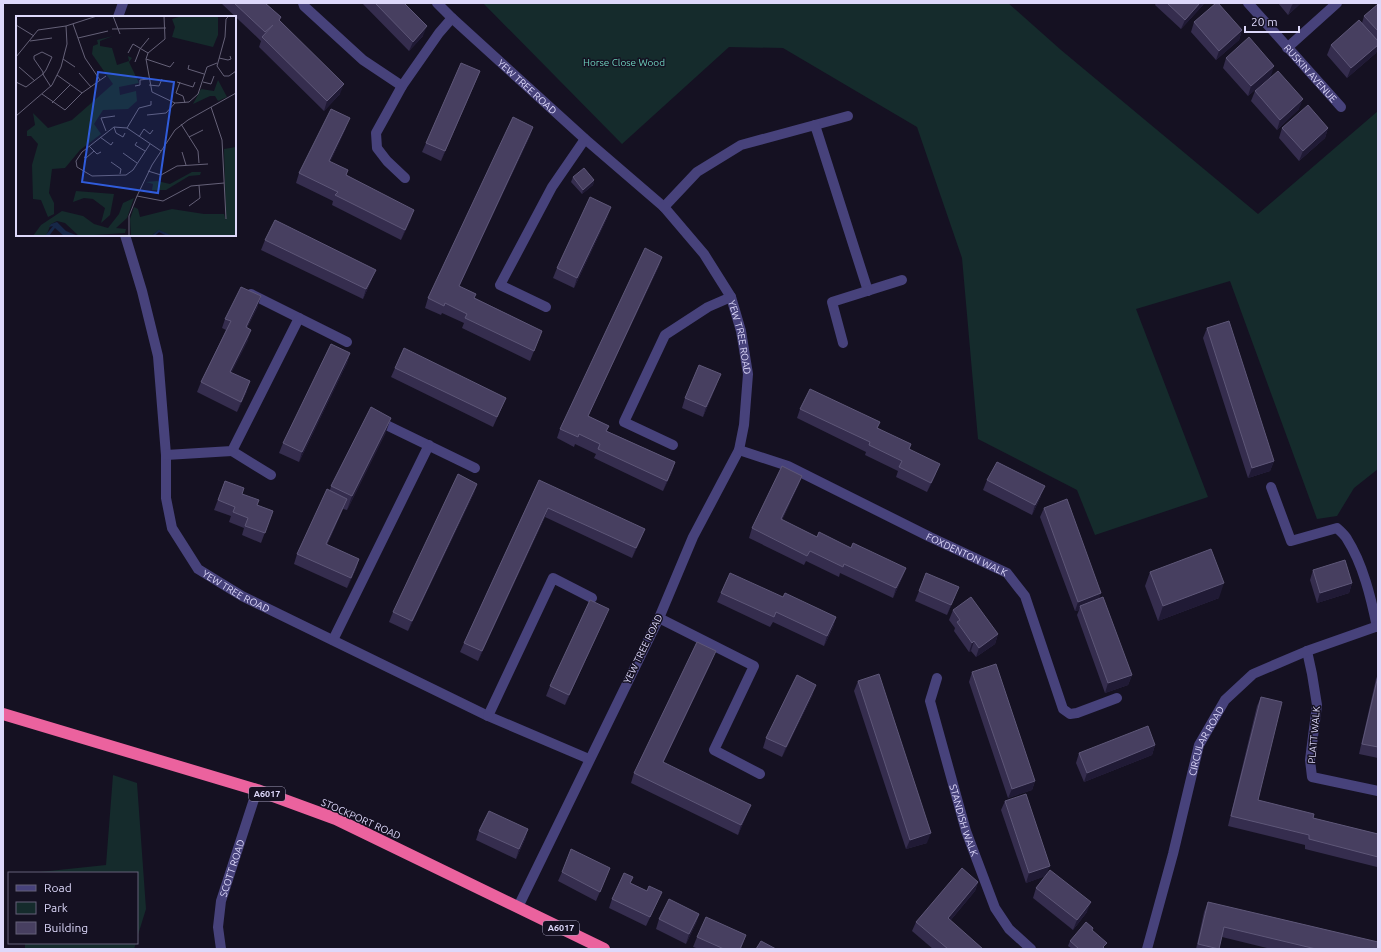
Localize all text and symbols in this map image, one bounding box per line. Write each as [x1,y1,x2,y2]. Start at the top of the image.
scale bar [1245,8,1299,34]
text: 20 m [1251,15,1278,28]
inset map [16,16,236,236]
street label: RUSKIN AVENUE [1282,42,1340,105]
street label: YEW TREE ROAD [496,57,559,116]
park label: Horse Close Wood [583,57,665,68]
street label: YEW TREE ROAD [727,299,753,375]
street label: FOXDENTON WALK [924,531,1009,578]
street label: YEW TREE ROAD [200,568,272,614]
street label: YEW TREE ROAD [621,613,665,685]
street label: CIRCULAR ROAD [1186,704,1226,777]
street label: PLATT WALK [1306,706,1322,764]
street label: STANDISH WALK [948,783,980,858]
road number: A6017 [249,787,285,801]
street label: STOCKPORT ROAD [320,797,402,841]
street label: SCOTT ROAD [217,838,246,898]
legend [8,872,138,944]
text: Road [44,881,72,894]
text: Park [44,901,68,914]
text: Building [44,921,88,934]
road number: A6017 [543,921,579,935]

